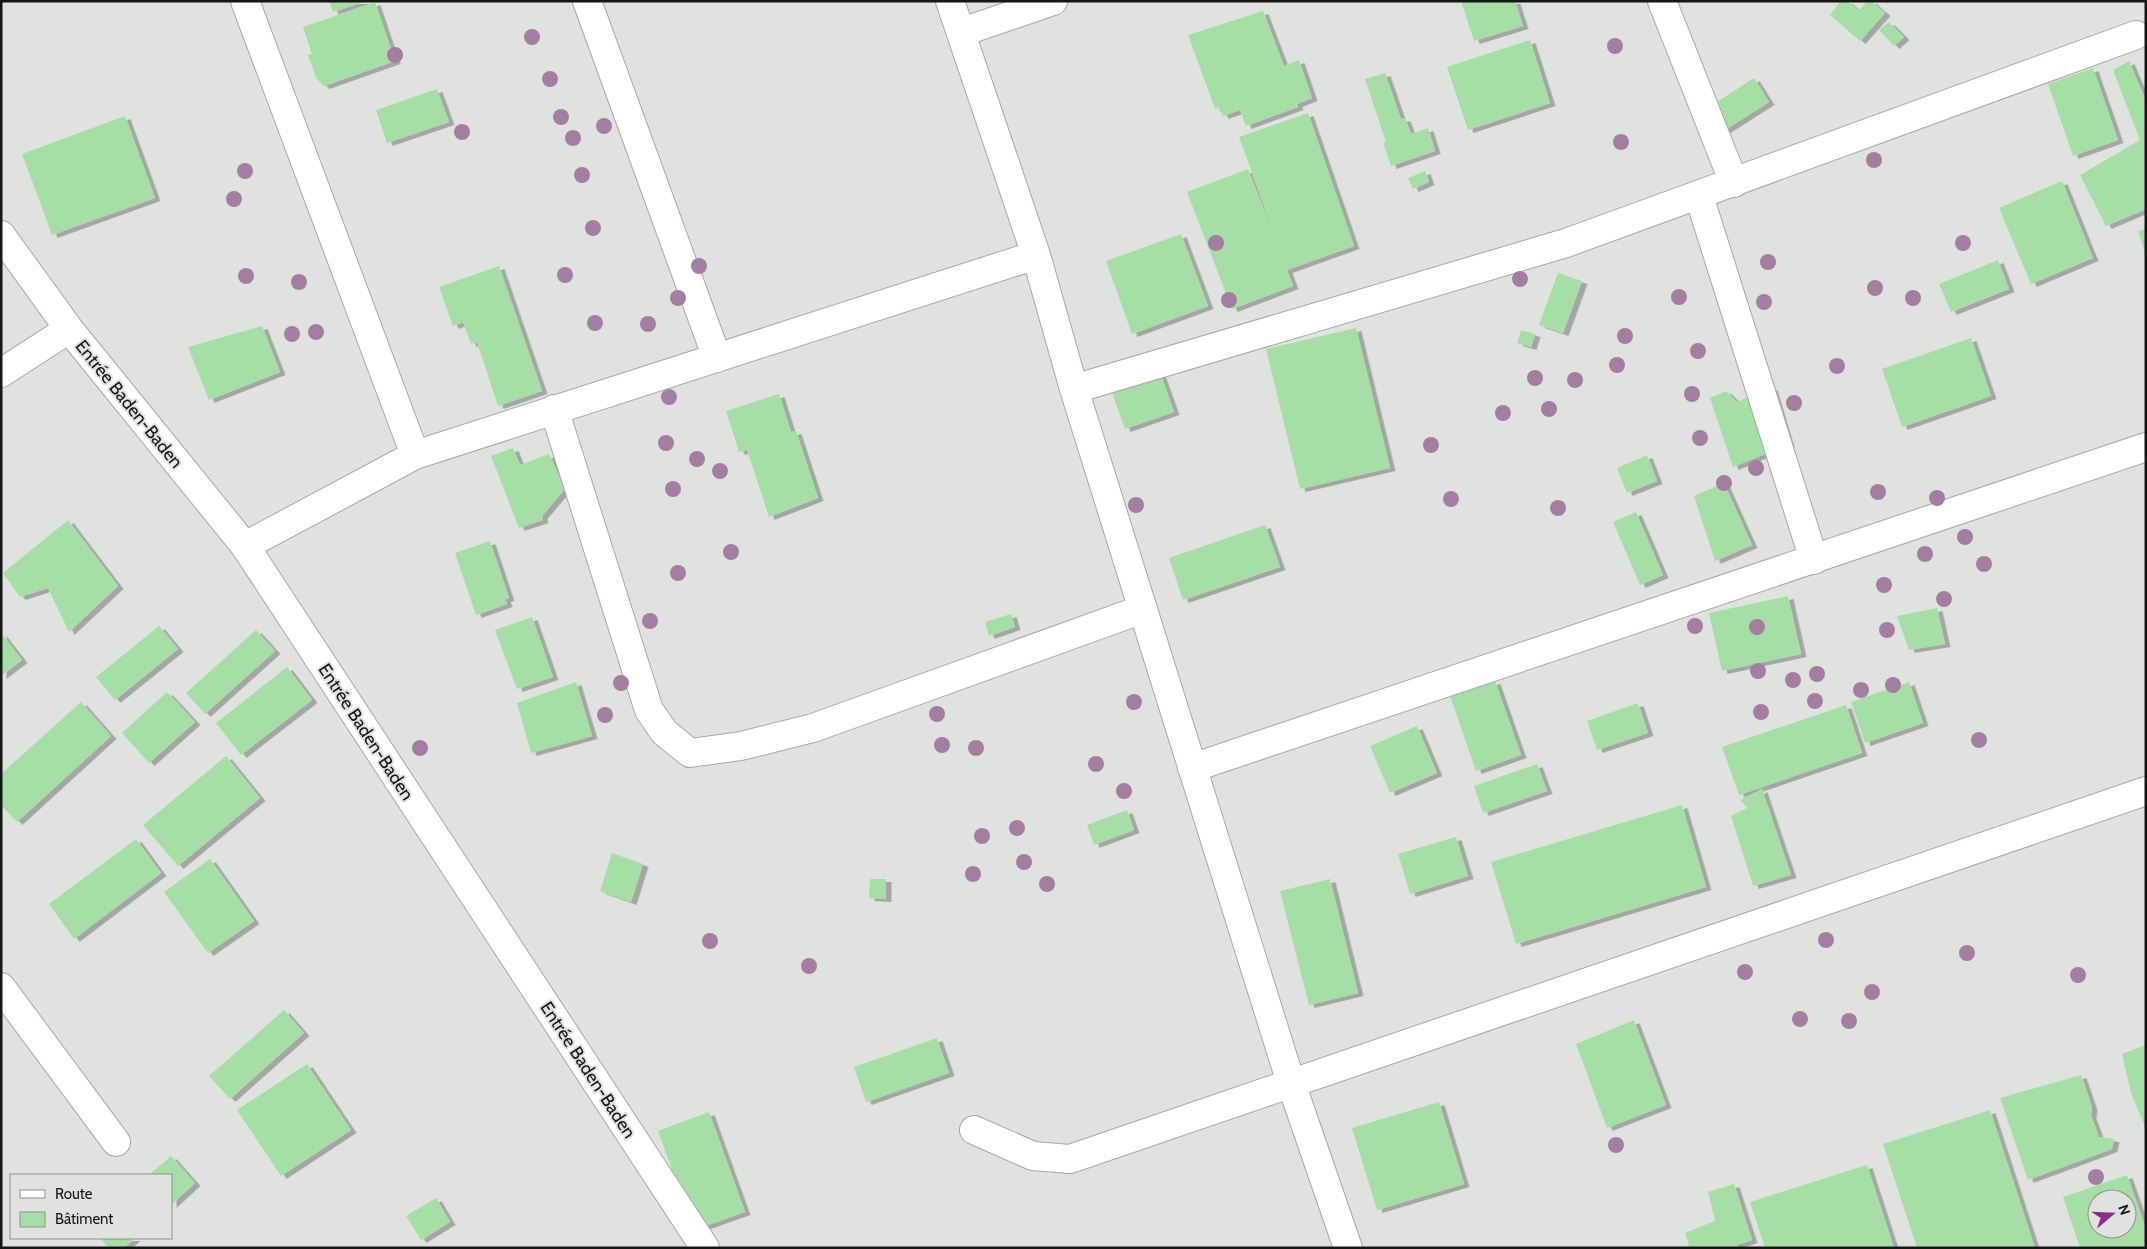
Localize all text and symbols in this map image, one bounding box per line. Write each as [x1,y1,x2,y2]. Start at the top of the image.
street label: Entrée Baden-Baden [71,335,187,473]
street label: Entrée Baden-Baden [314,659,418,805]
street label: Entrée Baden-Baden [536,997,640,1143]
legend [10,1174,172,1239]
text: Route [55,1185,93,1203]
north arrow [2087,1189,2137,1239]
text: N [2114,1202,2134,1217]
text: Bâtiment [55,1210,113,1228]

